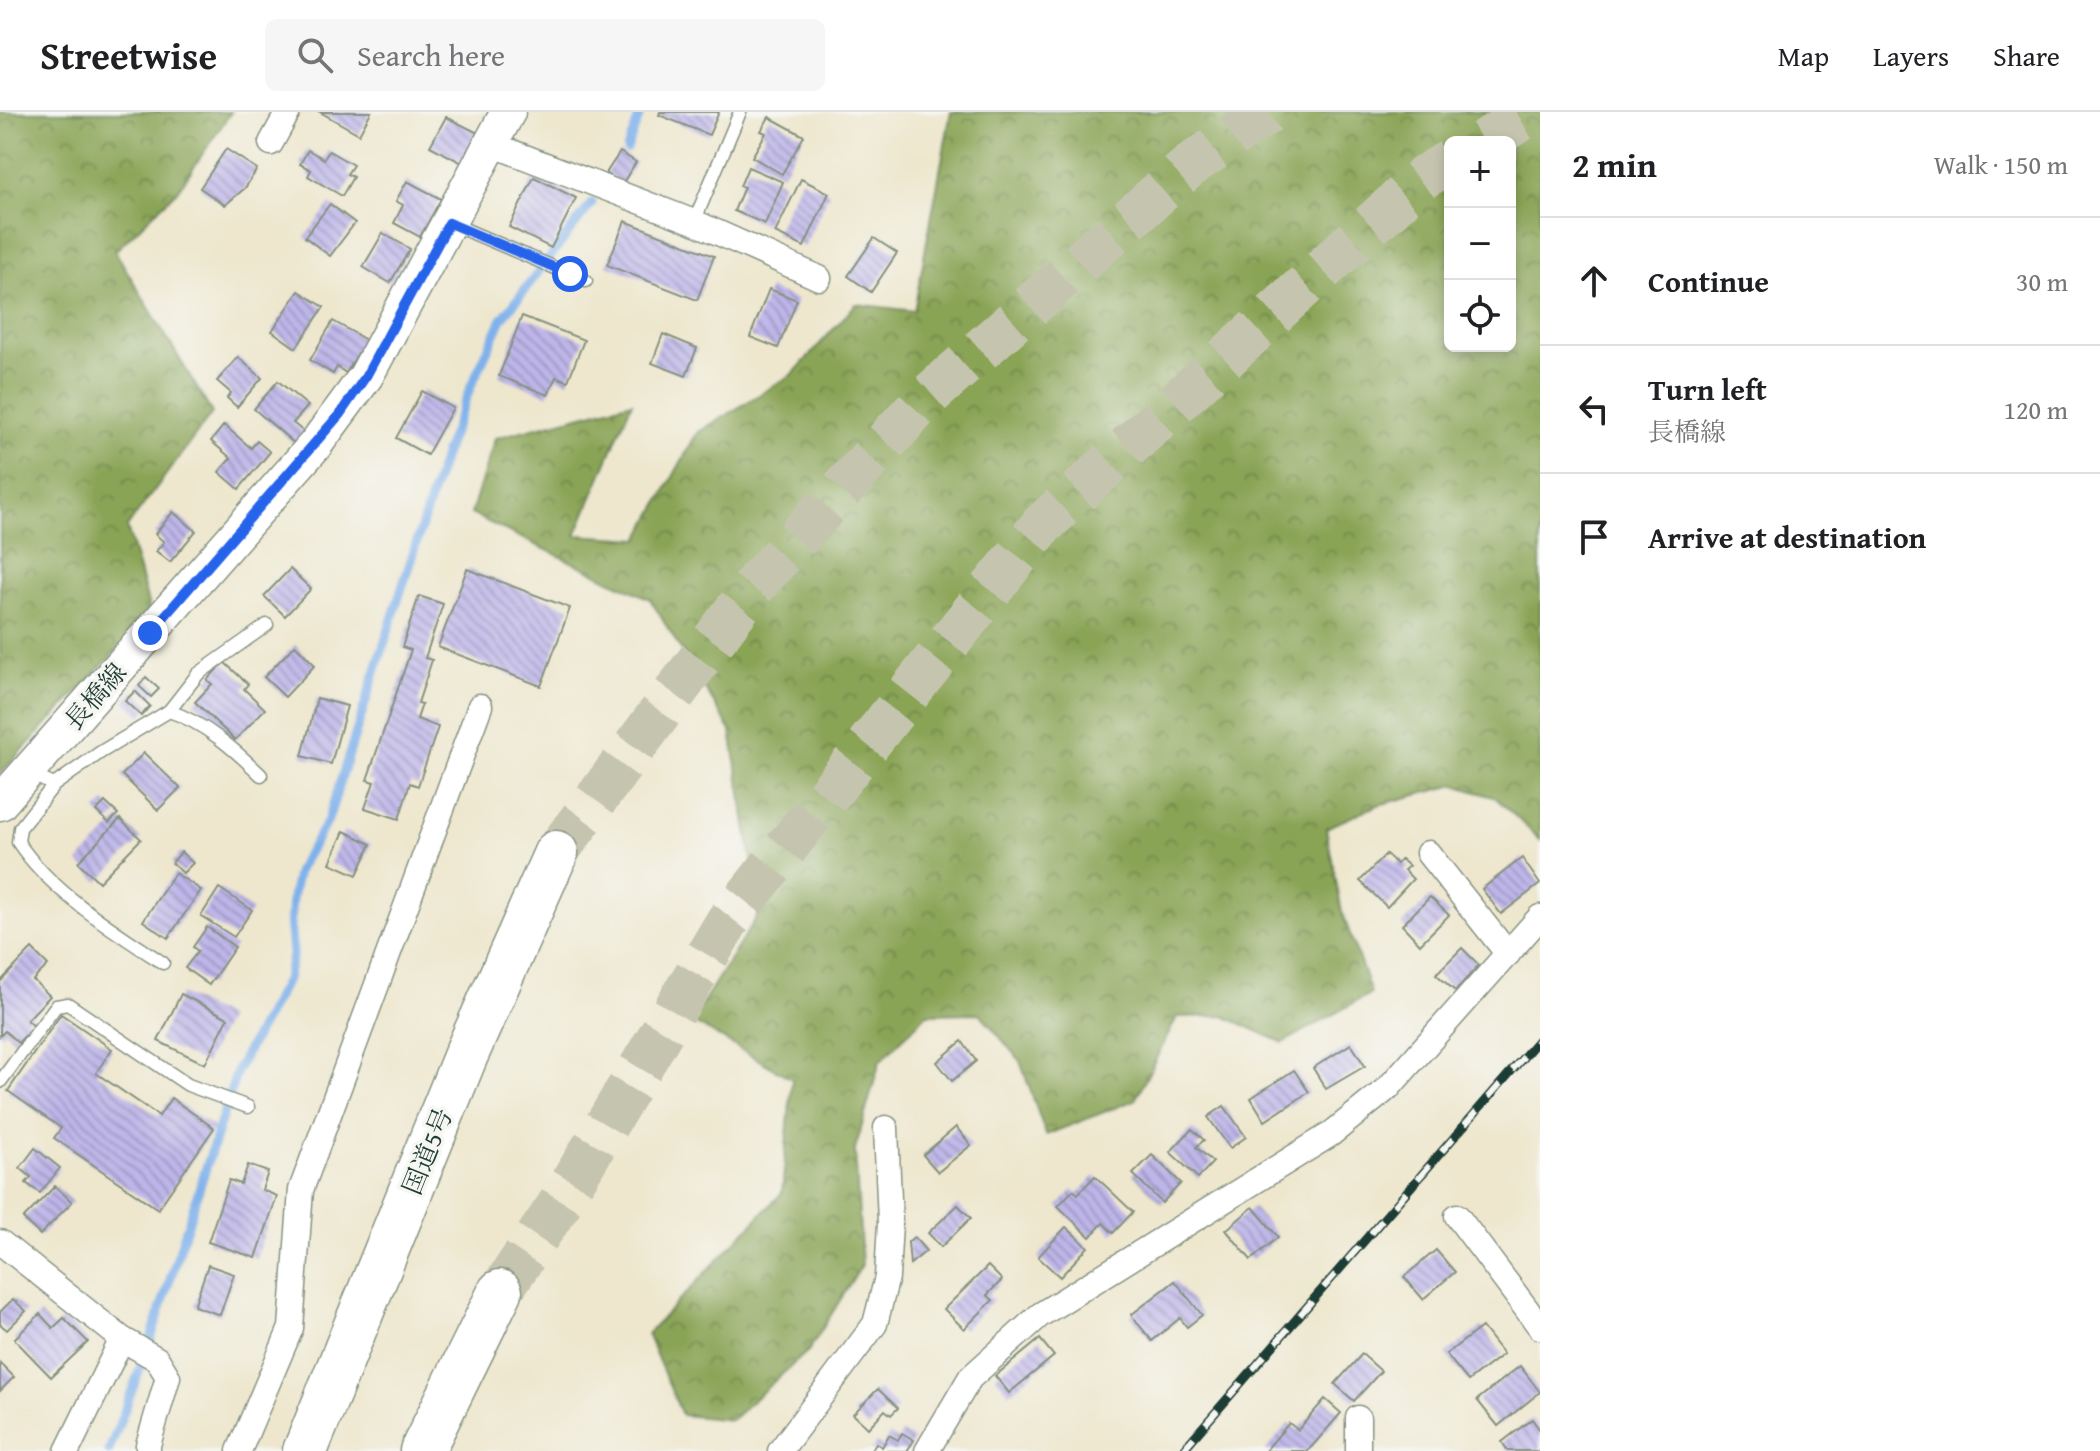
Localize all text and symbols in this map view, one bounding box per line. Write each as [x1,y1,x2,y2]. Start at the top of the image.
search box [265,19,825,91]
text: Streetwise [40,27,217,83]
icon: search [293,33,337,77]
text: Search here [357,33,505,77]
text: Map [1778,35,1829,76]
text: Layers [1873,35,1949,76]
text: Share [1993,35,2060,76]
map controls [1444,136,1516,352]
button: + [1444,136,1516,208]
text: 2 min [1572,140,1657,189]
text: Walk · 150 m [1934,145,2068,184]
button: − [1444,208,1516,280]
route start [552,256,588,292]
icon: ahead [1572,259,1616,303]
text: Continue [1648,259,1769,303]
text: 30 m [2016,262,2068,301]
button: locate [1444,280,1516,352]
text: Turn left [1648,367,1767,411]
icon: left [1572,387,1616,431]
text: 120 m [2003,390,2068,429]
text: 長橋線 [1648,412,1726,451]
icon: arrive [1572,515,1616,559]
text: Arrive at destination [1648,515,1926,559]
route end [132,615,168,651]
street label: 長橋線 [55,654,135,738]
street label: 国道5号 [392,1102,462,1200]

